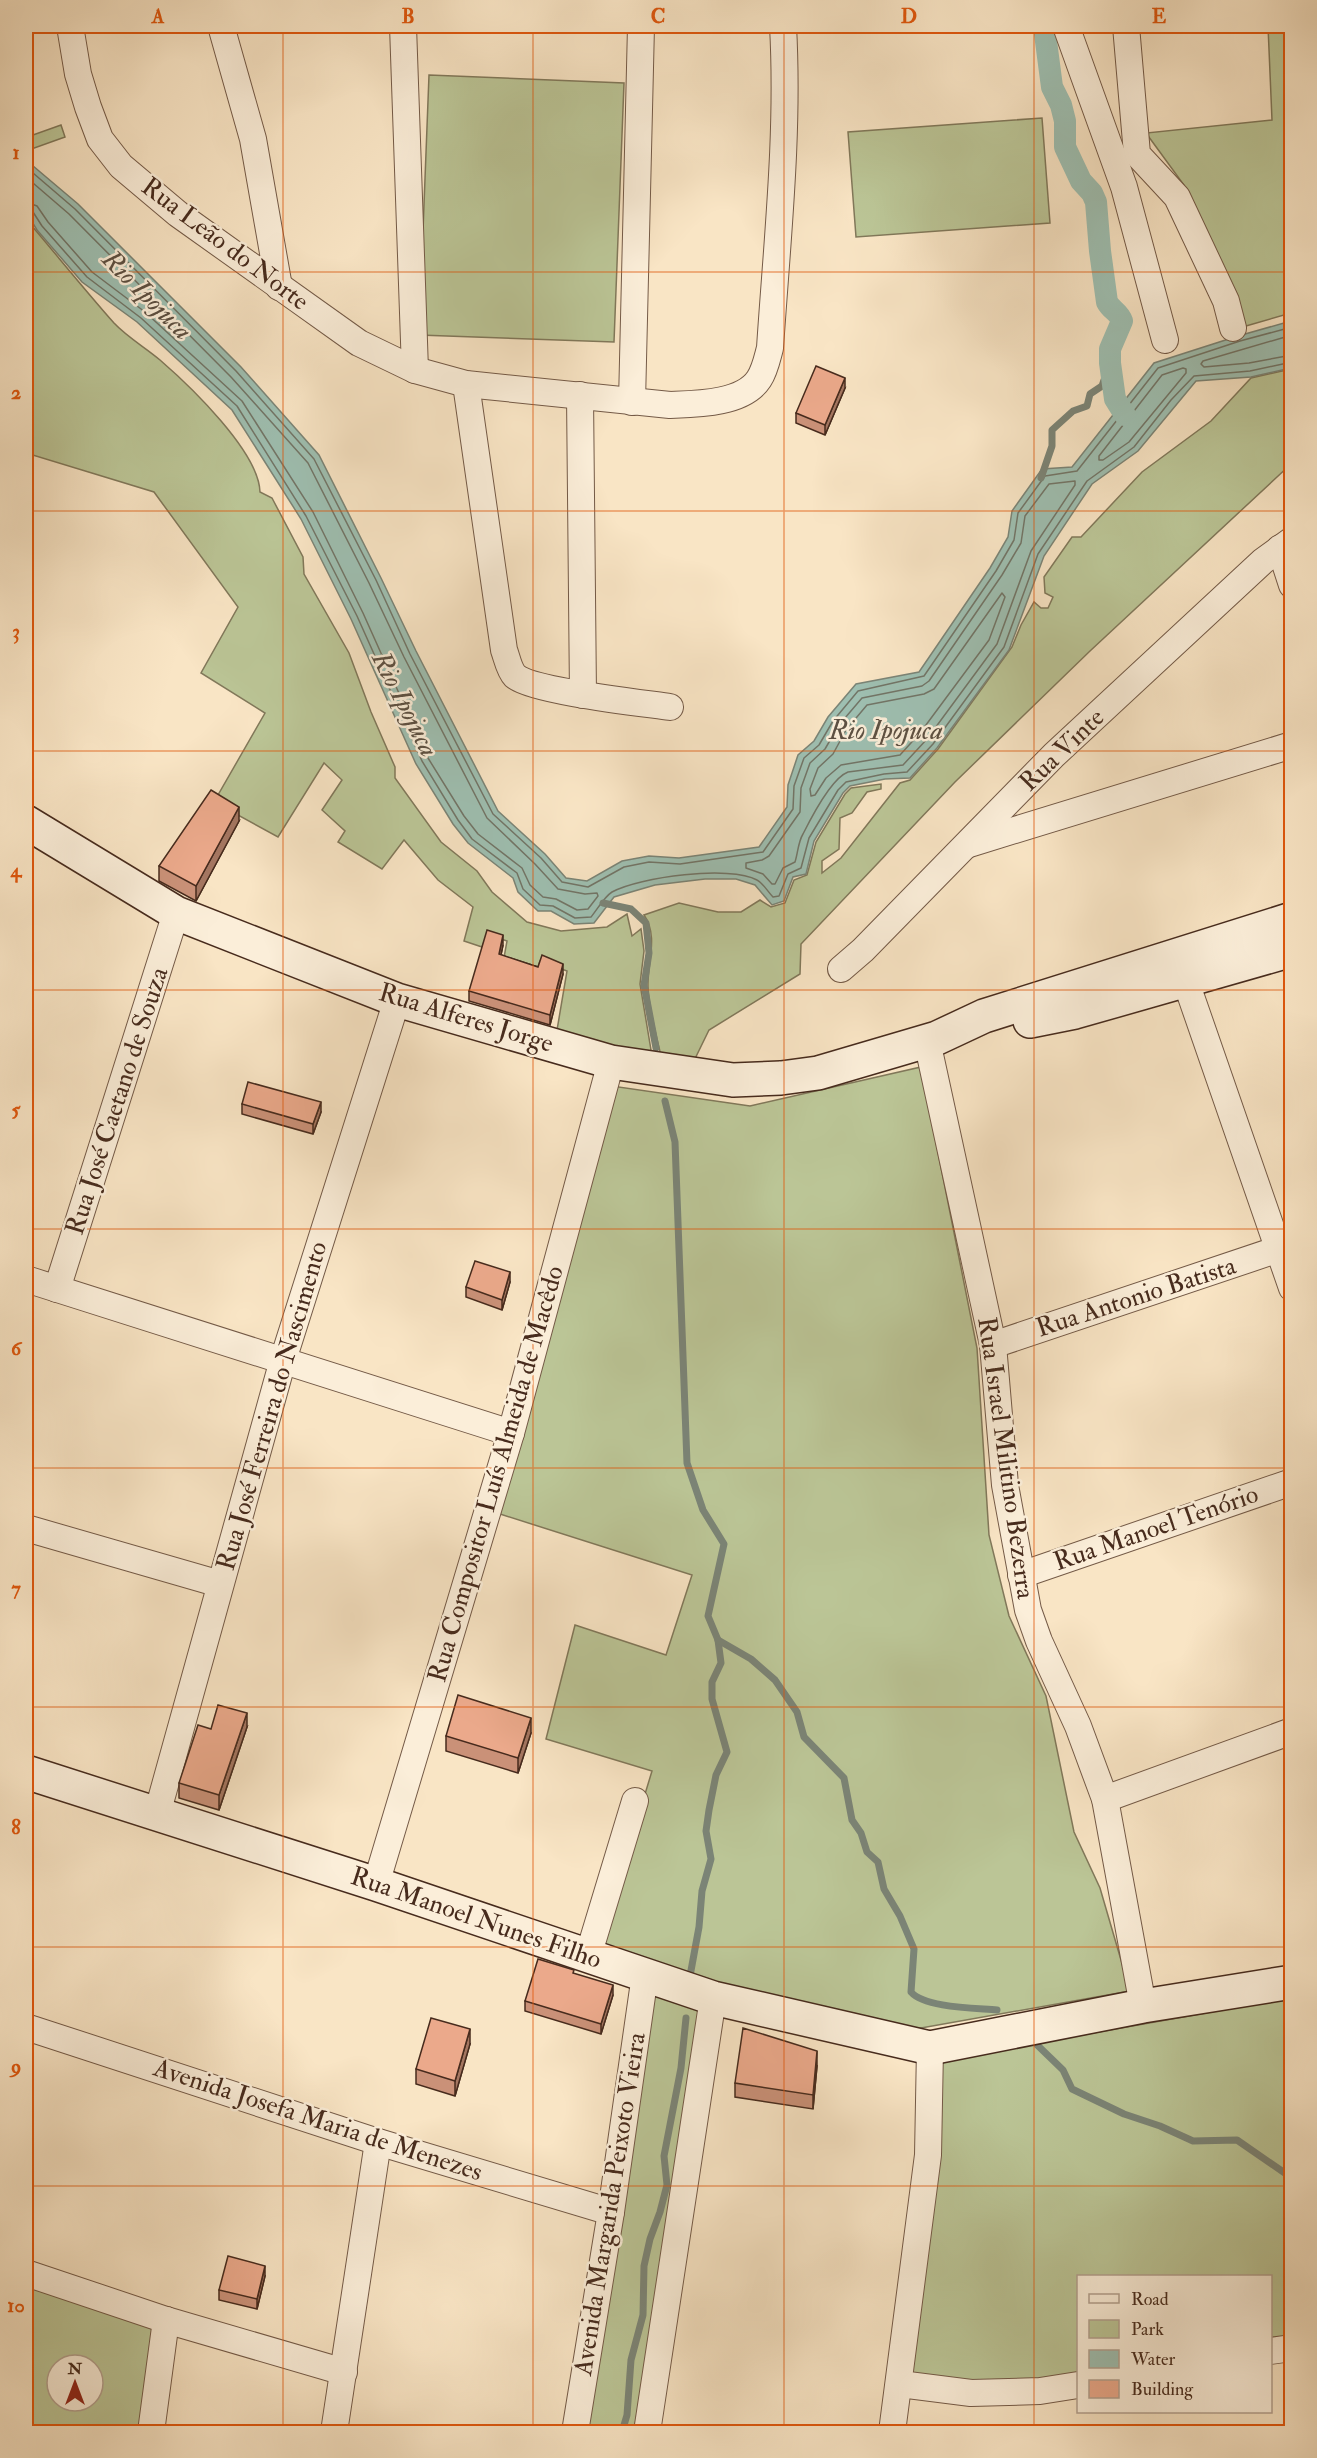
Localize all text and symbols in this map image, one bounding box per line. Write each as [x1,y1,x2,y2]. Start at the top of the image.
text: A [151,4,165,29]
text: B [401,4,415,29]
text: C [651,4,665,29]
text: D [901,4,917,29]
text: E [1152,4,1167,29]
text: 1 [12,140,20,165]
street label: Rua Leão do Norte [135,171,315,317]
water label: Rio Ipojuca [94,242,199,347]
text: 2 [11,380,21,405]
text: 3 [12,619,20,644]
water label: Rio Ipojuca [364,645,446,762]
street label: Rua Vinte [1013,702,1111,798]
water label: Rio Ipojuca [828,714,943,747]
text: 4 [10,858,23,883]
street label: Rua José Caetano de Souza [59,963,176,1239]
street label: Rua Alferes Jorge [375,976,557,1060]
text: 5 [12,1097,22,1122]
street label: Rua José Ferreira do Nascimento [210,1238,334,1574]
street label: Rua Antonio Batista [1032,1250,1240,1344]
street label: Rua Compositor Luís Almeida de Macêdo [421,1262,572,1686]
street label: Rua Israel Militino Bezerra [970,1315,1042,1601]
text: 6 [11,1336,23,1361]
street label: Rua Manoel Tenório [1050,1478,1262,1578]
text: 7 [11,1576,21,1601]
text: 8 [11,1815,21,1840]
street label: Rua Manoel Nunes Filho [346,1860,606,1976]
street label: Avenida Margarida Peixoto Vieira [567,2030,653,2379]
street label: Avenida Josefa Maria de Menezes [149,2051,486,2188]
text: 9 [9,2054,21,2079]
legend [1077,2275,1272,2413]
text: Road [1131,2288,1169,2311]
text: 10 [7,2293,25,2318]
text: Park [1131,2318,1164,2341]
text: Water [1130,2348,1175,2371]
north arrow [45,2353,105,2413]
text: N [67,2359,83,2379]
text: Building [1131,2378,1194,2401]

